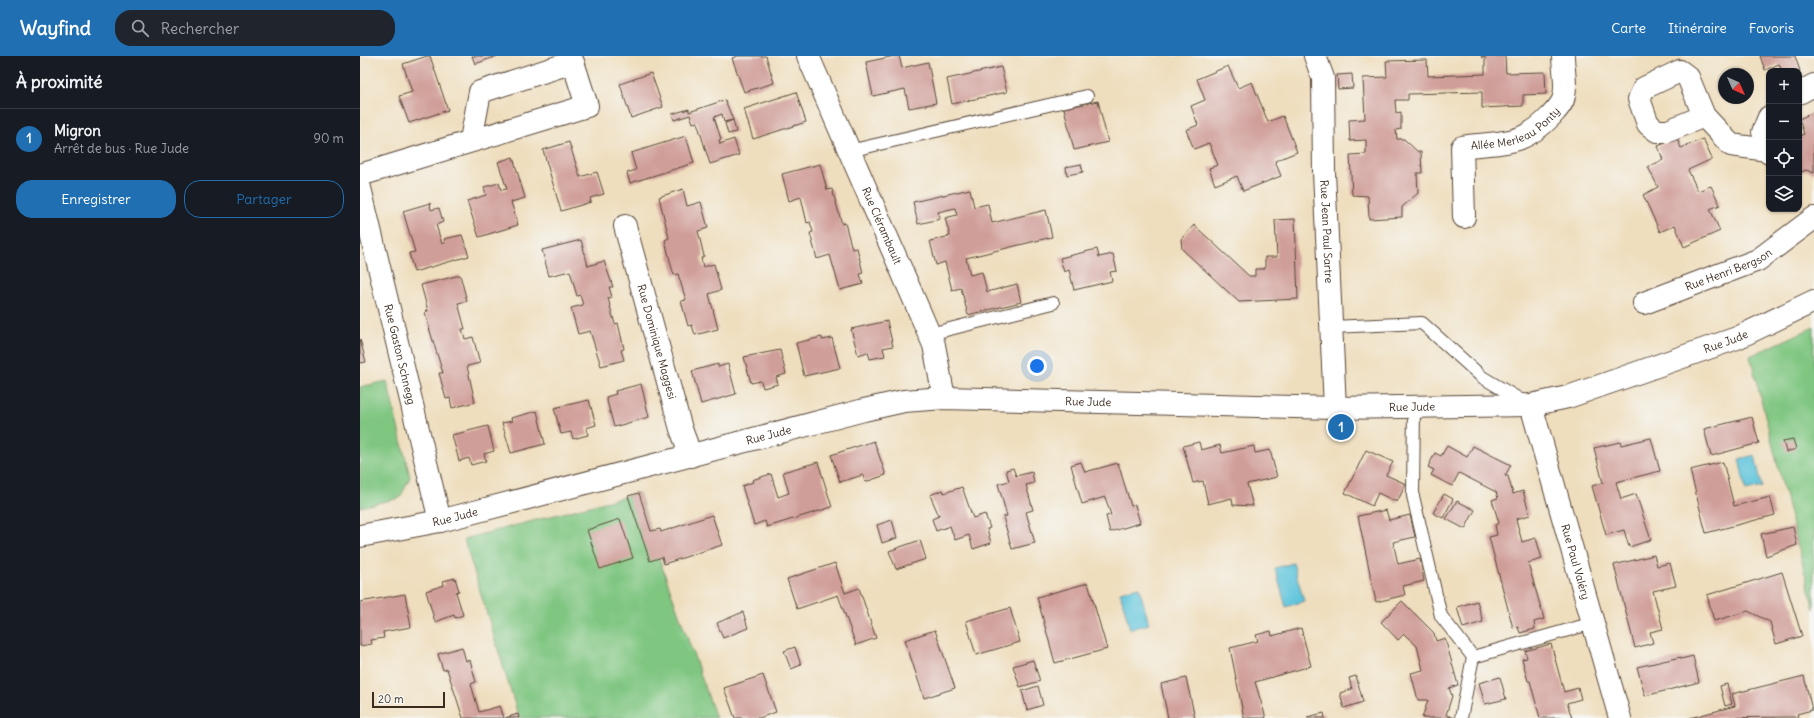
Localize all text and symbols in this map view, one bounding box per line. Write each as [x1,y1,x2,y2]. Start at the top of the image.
search box [115,10,395,46]
text: Wayfind [20,16,91,40]
icon: search [129,17,151,39]
text: Rechercher [161,19,239,38]
text: Carte [1611,19,1646,37]
text: Itinéraire [1668,19,1727,37]
text: Favoris [1749,19,1794,37]
north arrow [1718,68,1754,104]
map controls [1766,68,1802,212]
button: + [1766,68,1802,104]
text: À proximité [16,71,102,93]
street label: Allée Merleau Ponty [1470,104,1563,153]
button: − [1766,104,1802,140]
text: Migron [54,121,101,140]
text: 1 [26,130,32,147]
text: 90 m [313,130,344,147]
text: Arrêt de bus · Rue Jude [54,140,189,157]
button: locate [1766,140,1802,176]
button: layers [1766,176,1802,212]
street label: Rue Jean Paul Sartre [1317,179,1336,284]
button: Enregistrer [16,180,176,218]
button: Partager [184,180,344,218]
street label: Rue Clérambault [859,185,905,267]
street label: Rue Henri Bergson [1683,245,1775,294]
street label: Rue Dominique Maggesi [634,283,679,401]
street label: Rue Gaston Schnegg [381,303,419,406]
street label: Rue Jude [1702,327,1750,356]
your location [1027,356,1047,376]
street label: Rue Jude [1065,394,1111,409]
street label: Rue Jude [1389,399,1435,414]
pin: 1 [1328,412,1354,442]
street label: Rue Jude [744,422,793,448]
street label: Rue Jude [431,504,479,529]
street label: Rue Paul Valéry [1558,522,1593,601]
scale bar [372,690,445,709]
text: 20 m [378,692,404,706]

